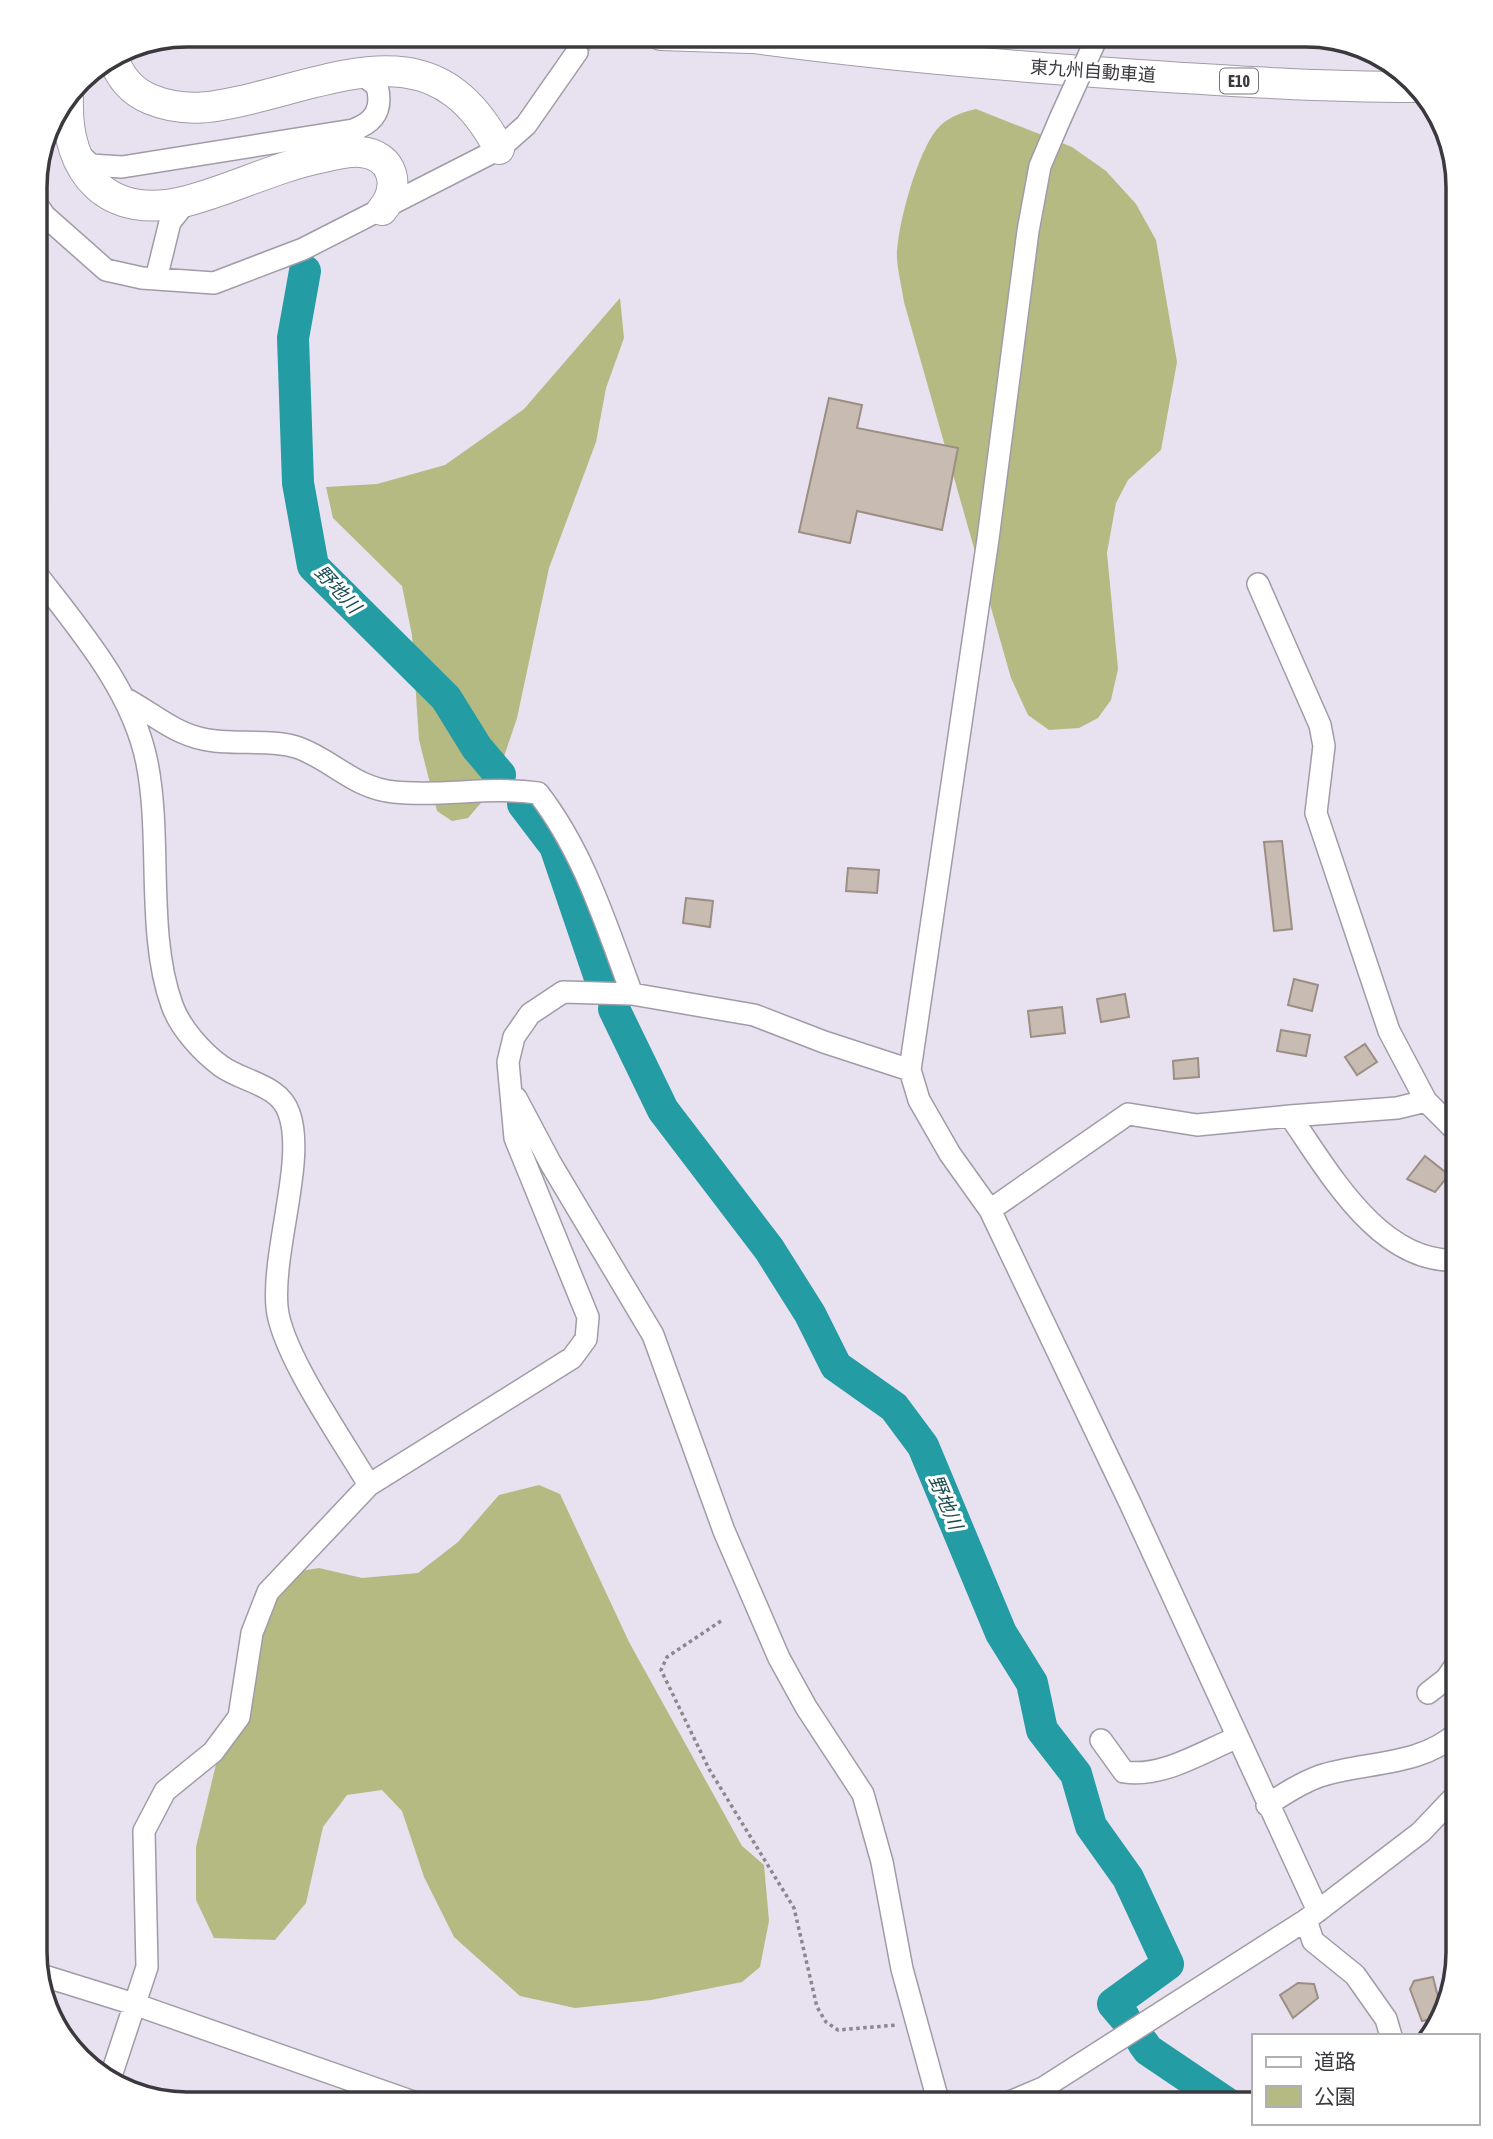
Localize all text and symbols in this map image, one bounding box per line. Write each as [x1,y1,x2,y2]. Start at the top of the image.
street label: 東九州自動車道 [1029,56,1157,86]
road number: E10 [1220,68,1258,94]
water label: 野地川 [311,561,367,619]
water label: 野地川 [925,1471,968,1534]
legend [1252,2034,1479,2125]
text: 道路 [1314,2049,1356,2073]
text: 公園 [1314,2084,1356,2108]

